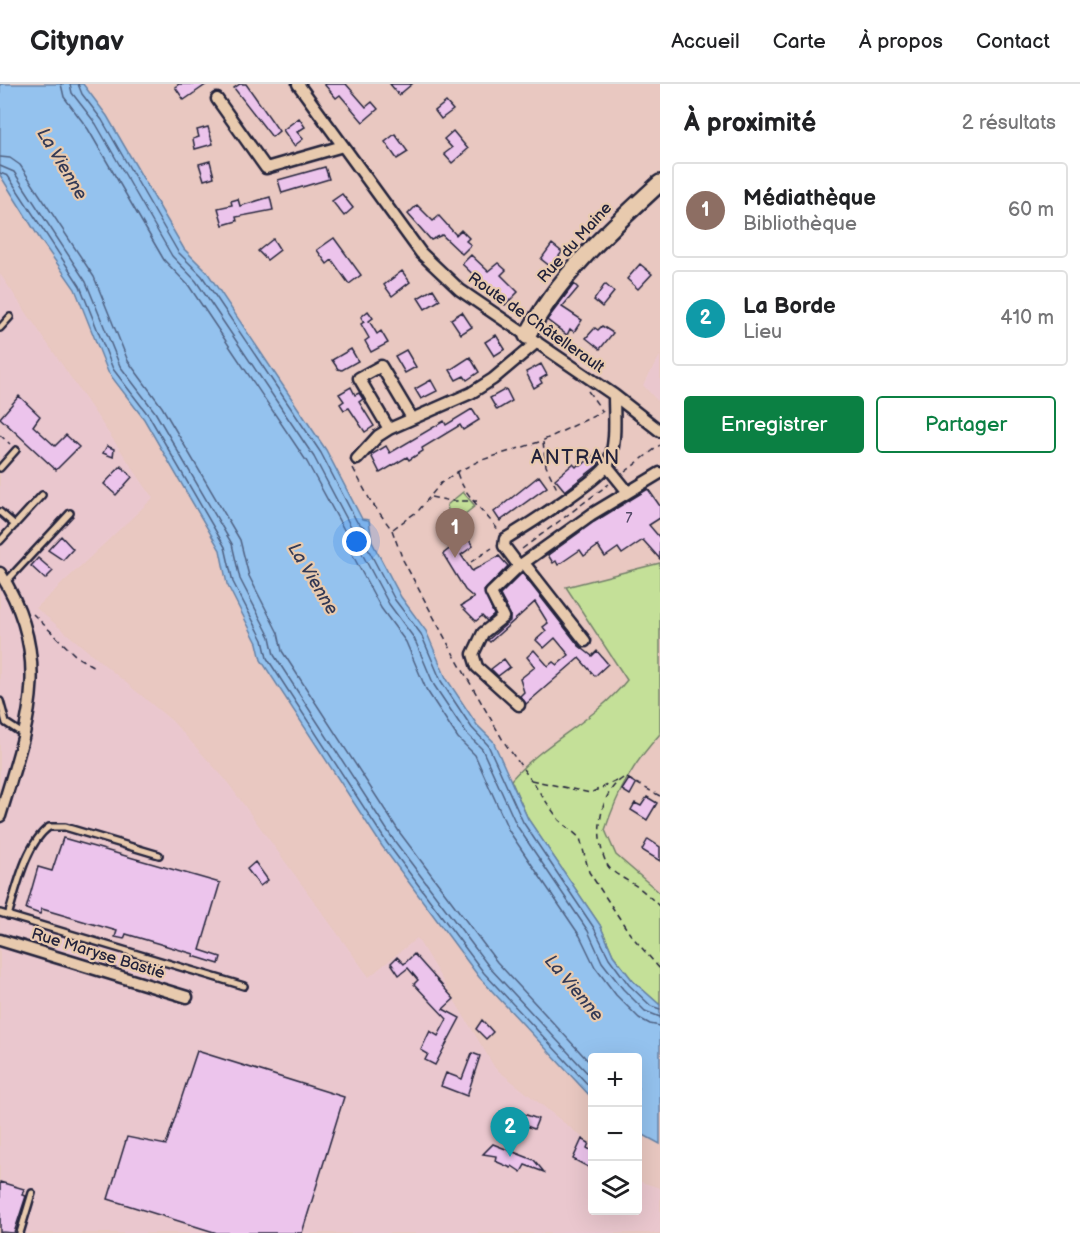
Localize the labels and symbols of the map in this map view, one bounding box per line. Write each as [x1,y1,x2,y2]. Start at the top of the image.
water label: La Vienne [32,124,92,204]
street label: Rue du Maine [534,199,616,287]
street label: Route de Châtellerault [464,269,608,377]
district label: ANTRAN [531,446,621,470]
pin: 1 [436,508,474,558]
house number: 7 [626,510,633,527]
your location [342,527,371,556]
water label: La Vienne [283,539,343,619]
street label: Rue Maryse Bastié [29,925,167,983]
water label: La Vienne [540,951,608,1025]
pin: 2 [490,1108,530,1157]

